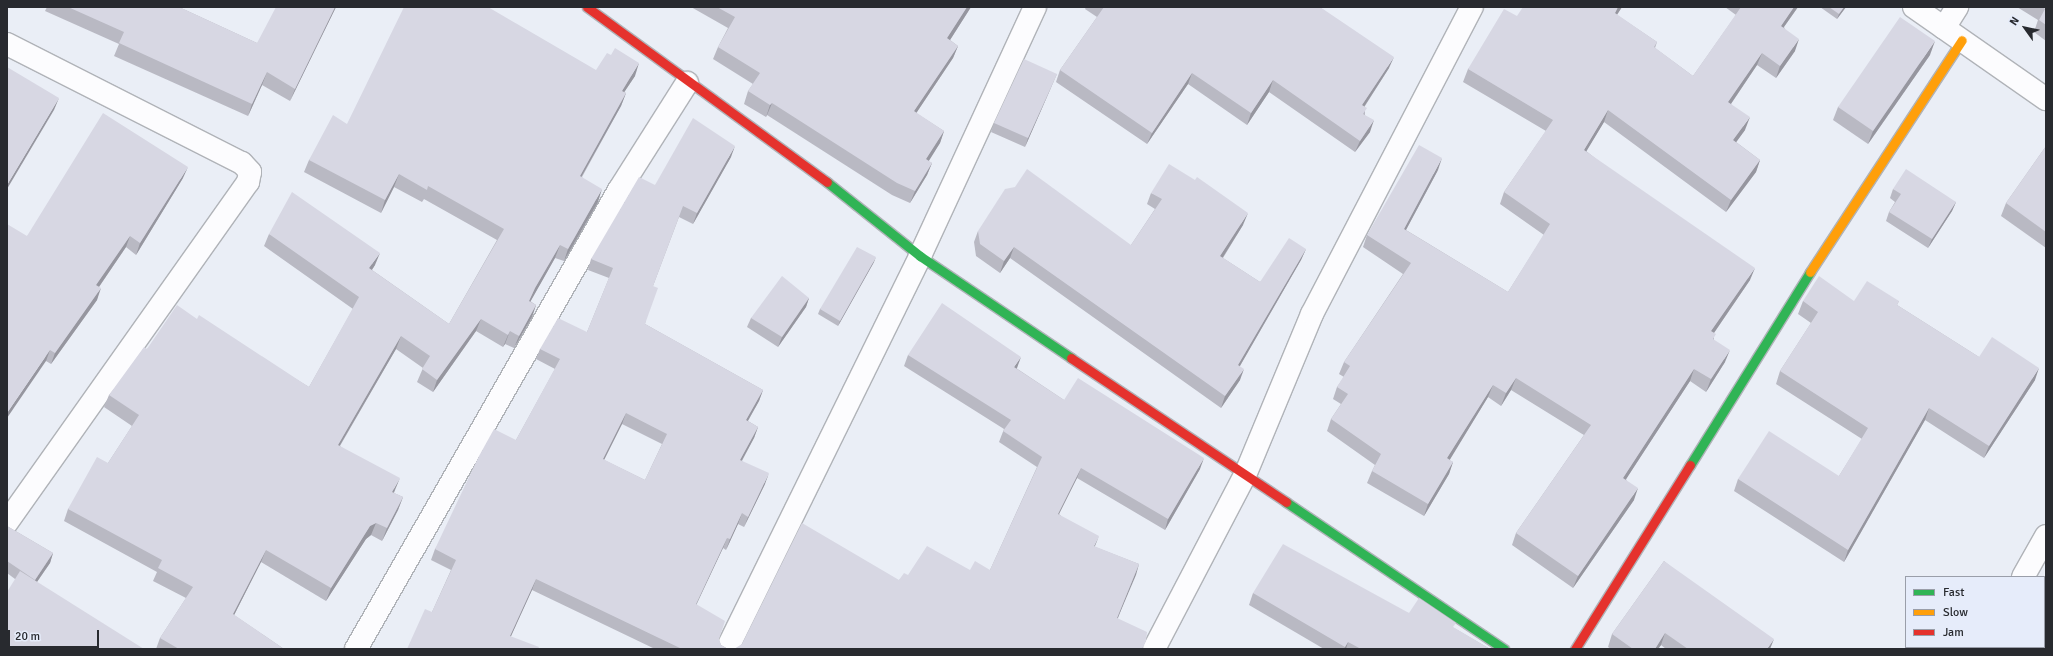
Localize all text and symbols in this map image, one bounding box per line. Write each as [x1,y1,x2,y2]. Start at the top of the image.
north arrow [2005,8,2045,48]
text: N [2007,14,2022,28]
legend [1905,576,2045,648]
text: Fast [1943,585,1964,600]
text: Slow [1943,605,1968,620]
scale bar [10,622,101,648]
text: Jam [1943,625,1964,640]
text: 20 m [15,629,40,644]

